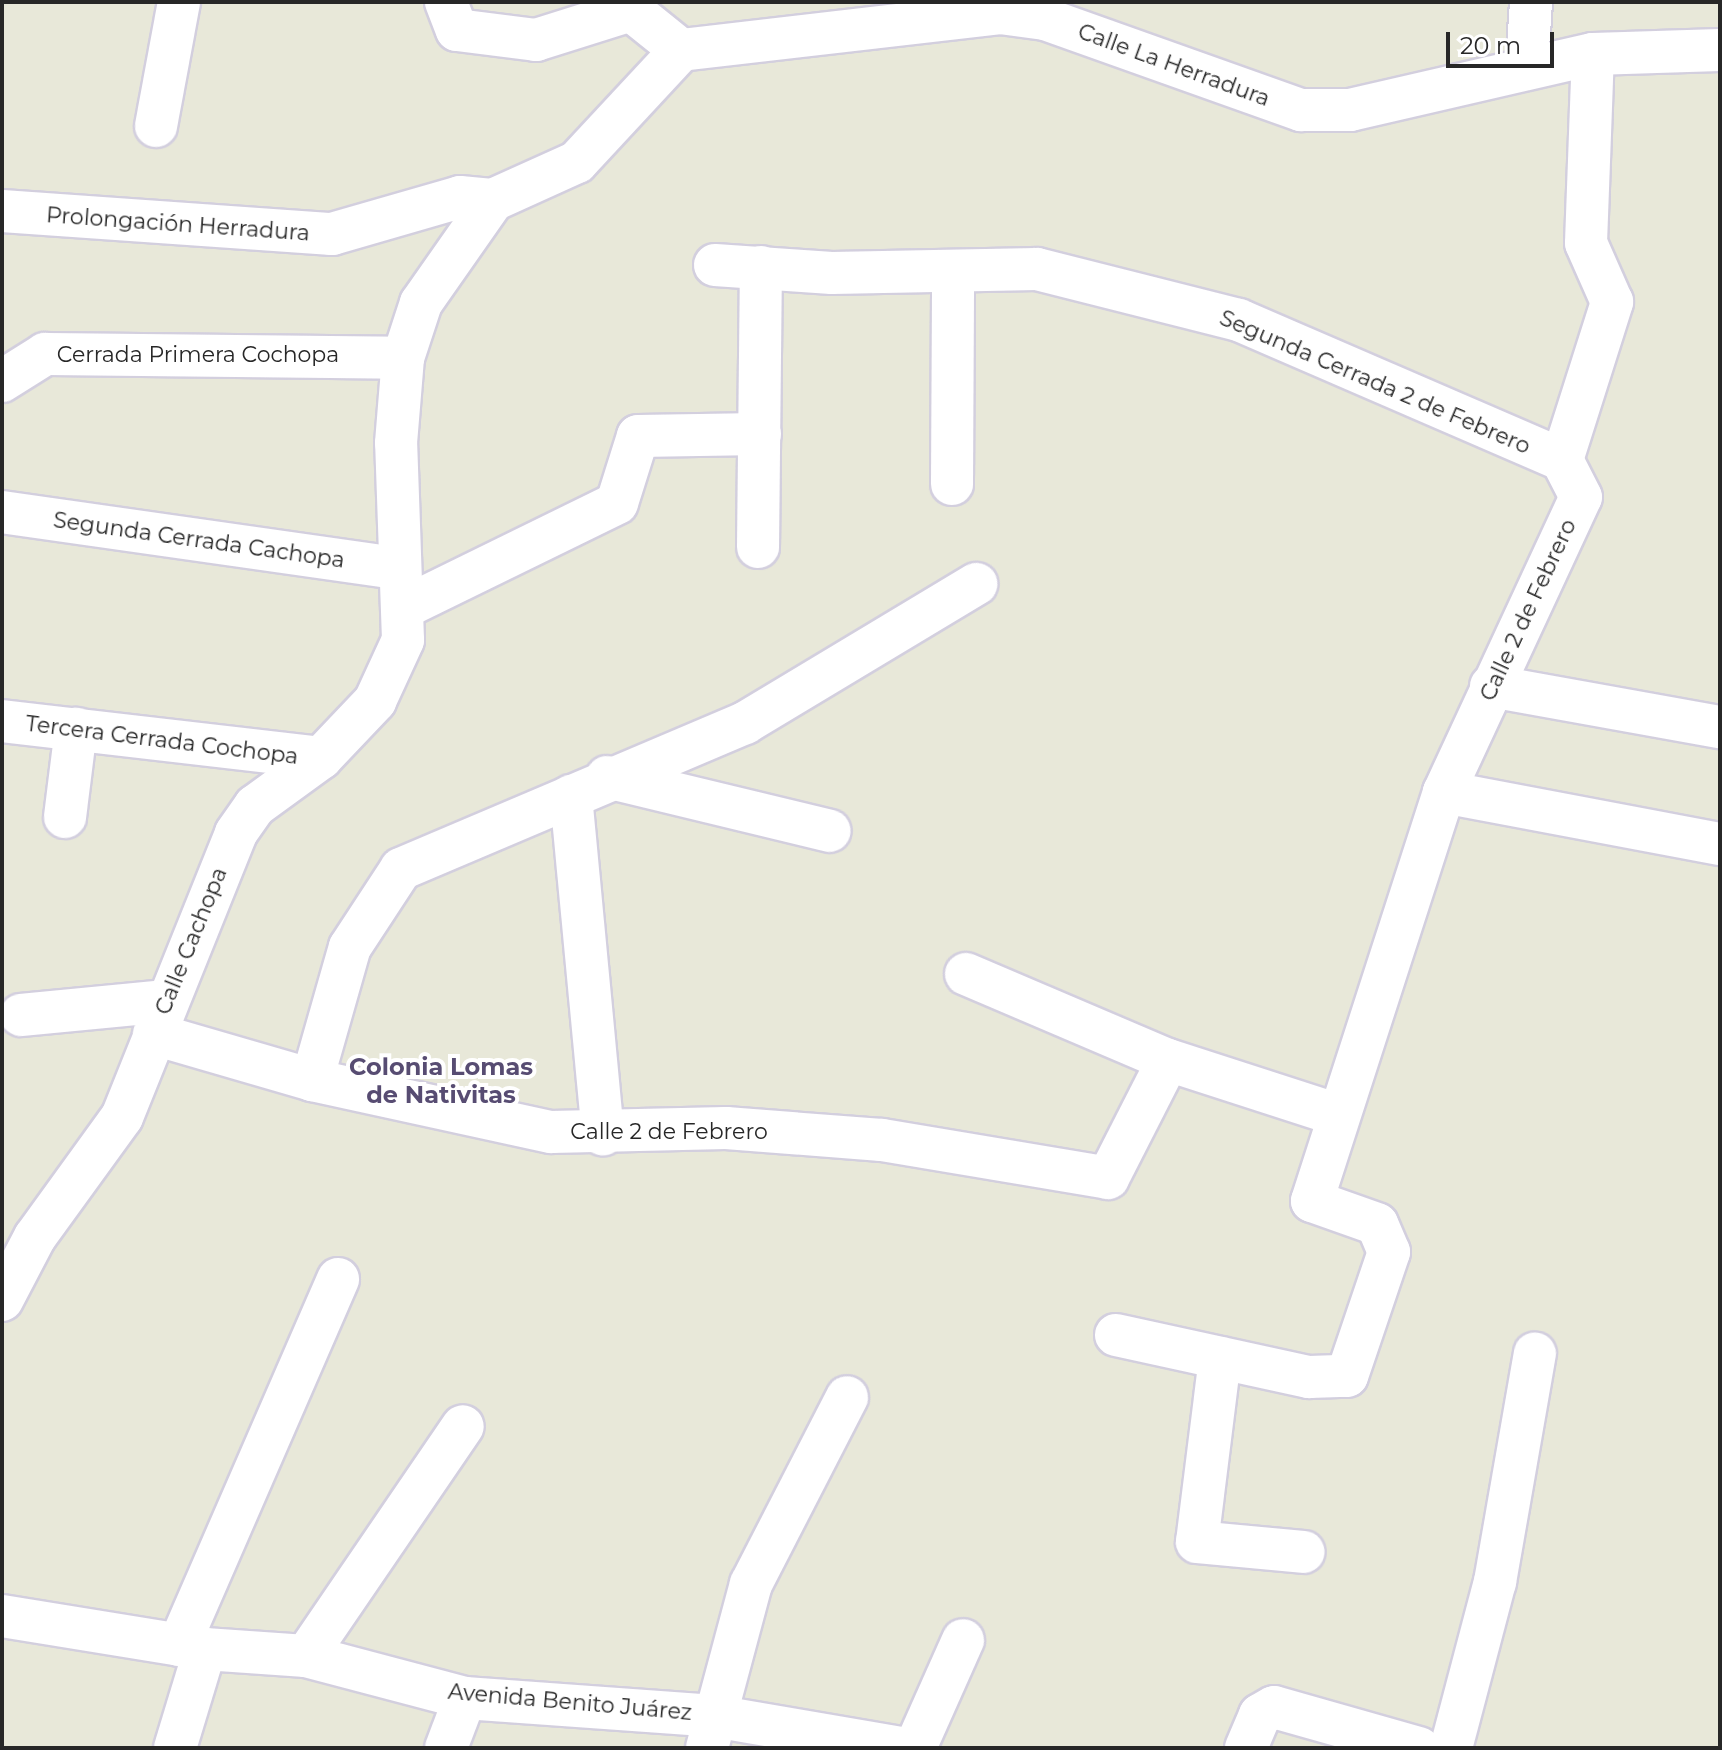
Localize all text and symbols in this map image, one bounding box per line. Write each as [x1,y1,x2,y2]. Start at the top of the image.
scale bar [1450,16,1558,66]
street label: Calle La Herradura [1074,18,1274,112]
text: 20 m [1460,31,1521,60]
street label: Prolongación Herradura [45,202,311,246]
street label: Segunda Cerrada 2 de Febrero [1216,304,1534,460]
street label: Cerrada Primera Cochopa [57,342,339,368]
street label: Segunda Cerrada Cachopa [52,506,346,574]
street label: Calle 2 de Febrero [1474,515,1582,705]
street label: Tercera Cerrada Cochopa [24,710,300,770]
street label: Calle Cachopa [149,864,233,1018]
district label: Colonia Lomas de Nativitas [349,1053,533,1109]
street label: Calle 2 de Febrero [570,1119,768,1145]
street label: Avenida Benito Juárez [447,1678,693,1726]

